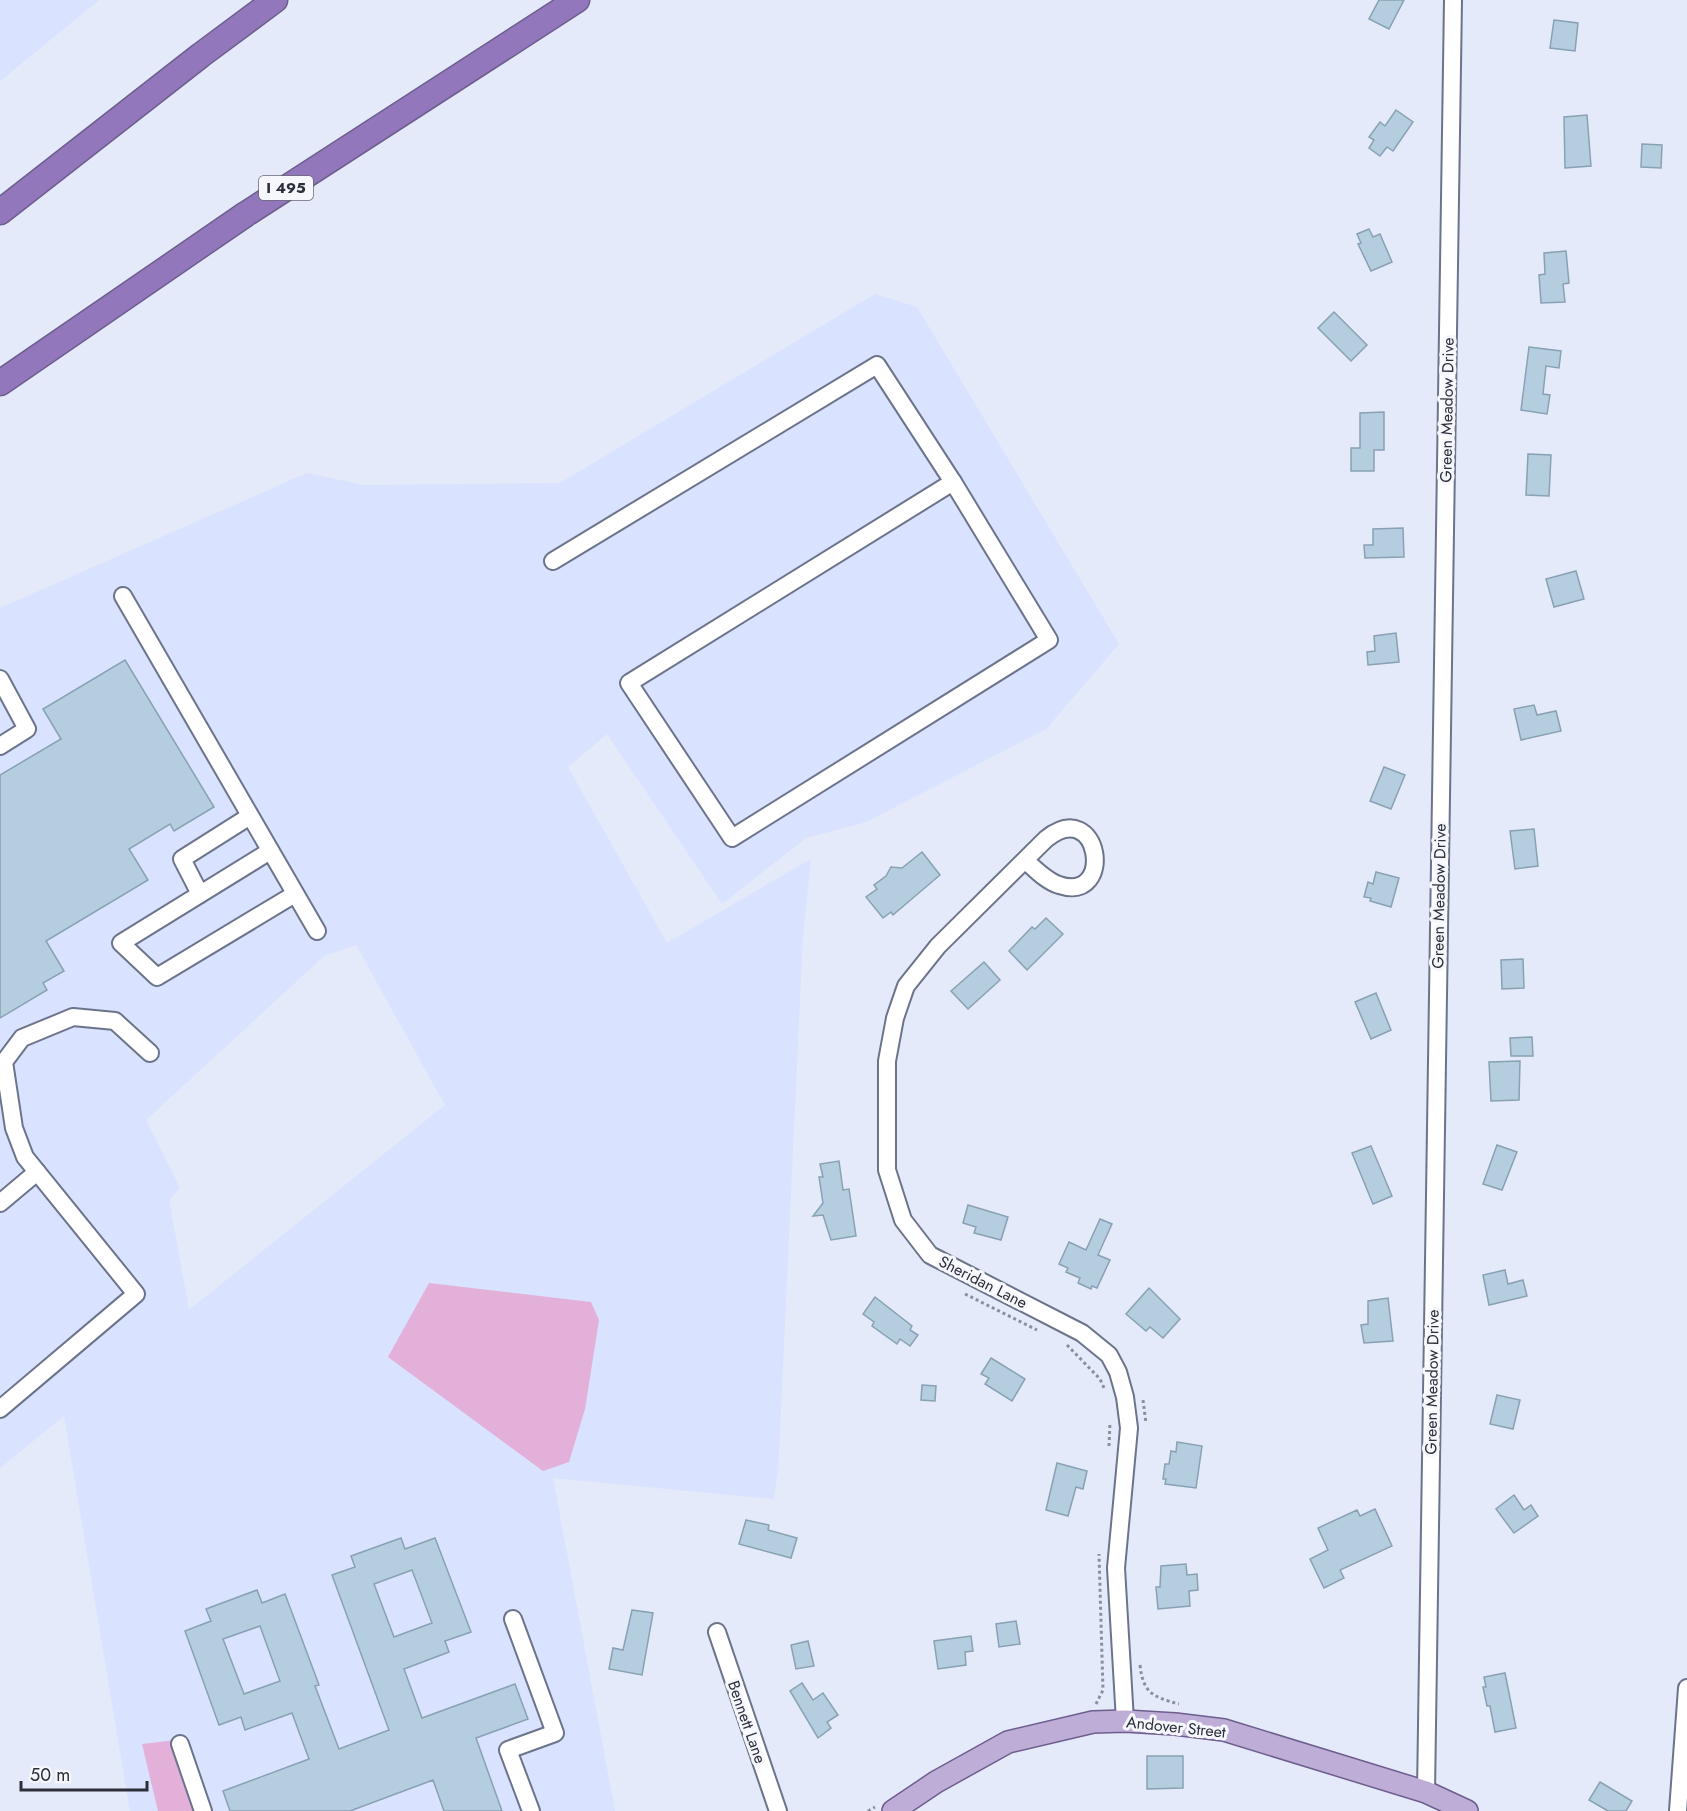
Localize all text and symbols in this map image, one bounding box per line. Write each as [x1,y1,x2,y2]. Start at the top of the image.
road number: I 495 [259,176,313,200]
street label: Green Meadow Drive [1434,337,1460,483]
street label: Green Meadow Drive [1426,823,1452,969]
street label: Sheridan Lane [935,1250,1031,1314]
street label: Green Meadow Drive [1419,1309,1445,1455]
street label: Bennett Lane [722,1677,772,1767]
street label: Andover Street [1125,1710,1227,1744]
scale bar [21,1754,147,1792]
text: 50 m [30,1762,70,1788]

